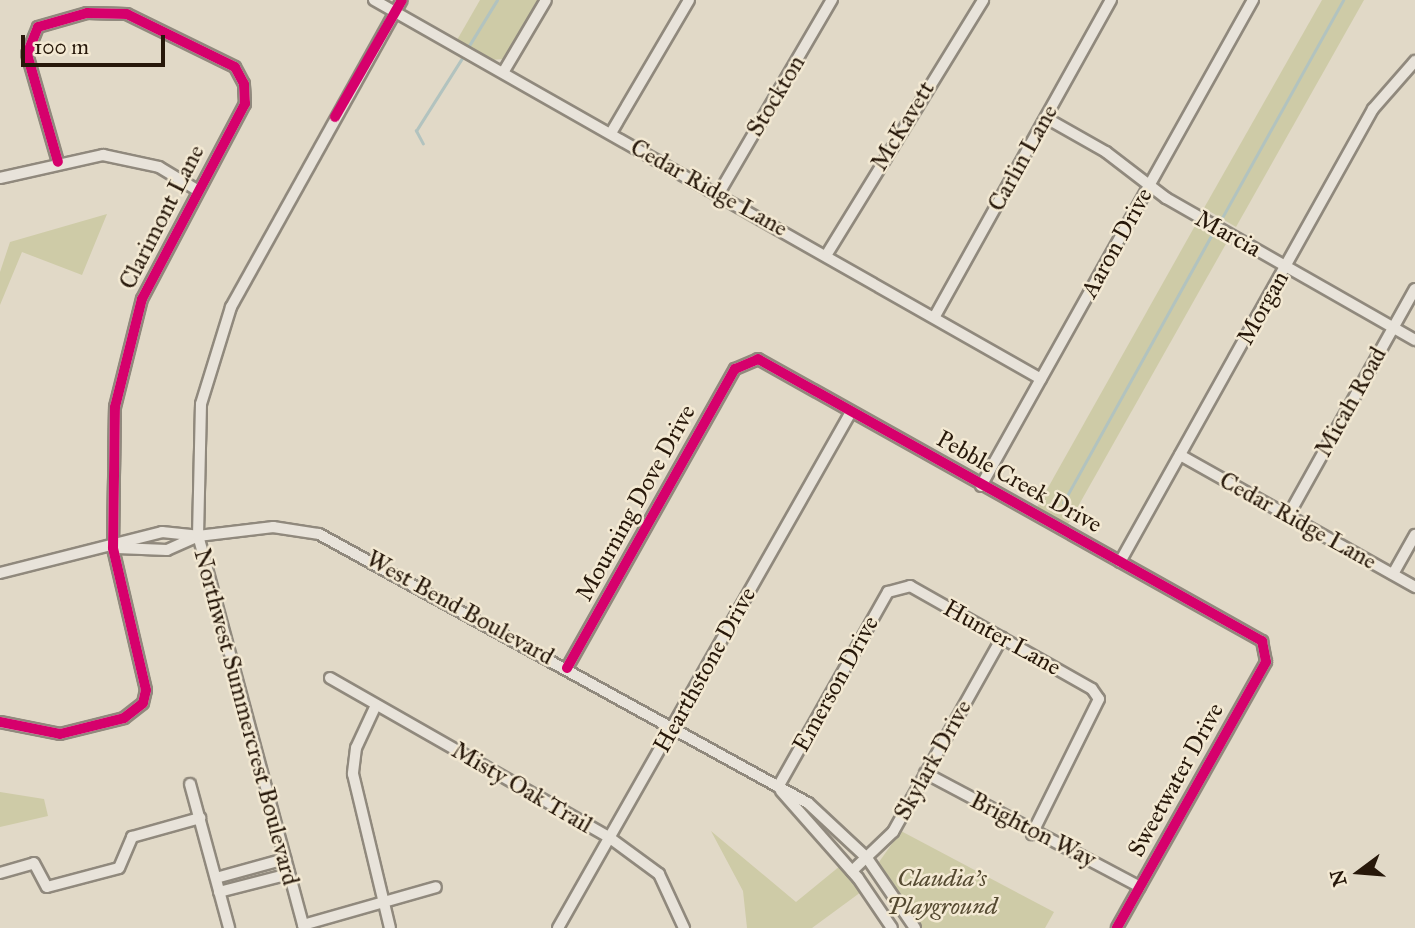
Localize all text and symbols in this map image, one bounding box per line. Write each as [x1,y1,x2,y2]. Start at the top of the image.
scale bar [24,21,168,65]
text: 100 m [34,34,89,60]
street label: Stockton [741,50,811,142]
street label: McKavett [865,76,941,176]
street label: Carlin Lane [982,100,1064,216]
street label: Cedar Ridge Lane [625,133,793,243]
street label: Clarimont Lane [113,140,211,294]
street label: Aaron Drive [1075,183,1159,303]
street label: Marcia [1190,204,1266,264]
street label: Morgan [1231,266,1295,350]
street label: Micah Road [1309,342,1393,462]
street label: Mourning Dove Drive [570,400,702,606]
street label: Pebble Creek Drive [931,425,1107,539]
street label: Cedar Ridge Lane [1214,466,1382,576]
street label: West Bend Boulevard [361,544,559,672]
street label: Northwest Summercrest Boulevard [187,545,305,889]
street label: Hearthstone Drive [648,582,762,758]
street label: Hunter Lane [938,594,1066,682]
street label: Emerson Drive [787,611,885,757]
street label: Skylark Drive [888,695,978,825]
street label: Sweetwater Drive [1122,698,1230,862]
street label: Misty Oak Trail [446,736,598,840]
street label: Brighton Way [965,786,1101,874]
north arrow [1324,837,1394,907]
park label: Claudia's Playground [887,865,997,921]
text: N [1325,867,1352,889]

